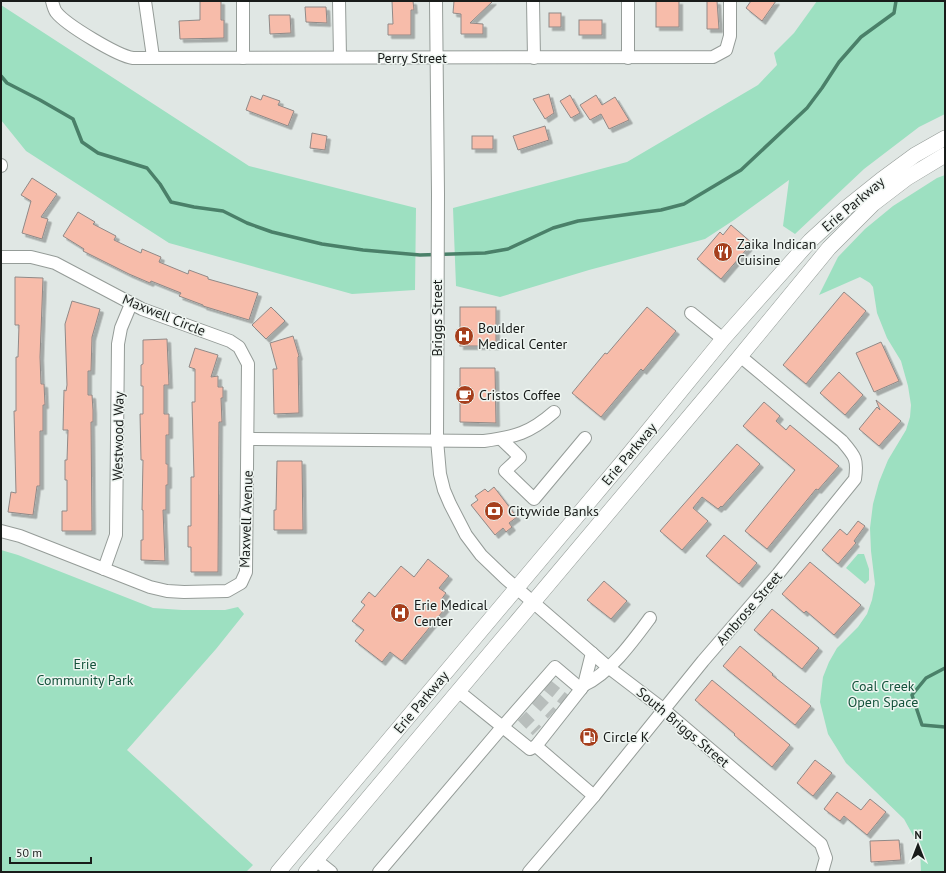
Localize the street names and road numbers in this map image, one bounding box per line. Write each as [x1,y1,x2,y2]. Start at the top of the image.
street label: Perry Street [377,49,447,67]
street label: Erie Parkway [818,172,888,235]
street label: Briggs Street [428,279,446,357]
street label: Maxwell Circle [120,290,208,340]
street label: Westwood Way [108,391,128,481]
street label: Erie Parkway [598,419,661,489]
street label: Maxwell Avenue [235,470,257,568]
street label: Ambrose Street [712,567,786,649]
street label: Erie Parkway [390,667,453,737]
street label: South Briggs Street [633,683,733,771]

